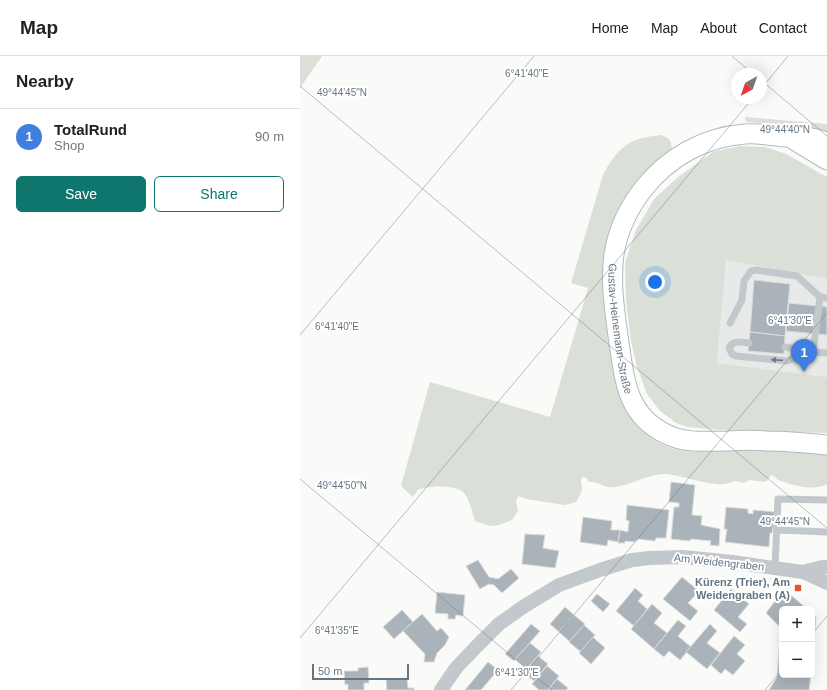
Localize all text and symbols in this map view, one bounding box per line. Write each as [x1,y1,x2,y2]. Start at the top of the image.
text: Map [20,17,58,38]
text: Home [592,20,629,36]
text: Map [651,20,678,36]
text: About [700,20,737,36]
text: Contact [759,20,807,36]
text: 6°41'40"E [505,68,549,79]
north arrow [731,68,767,104]
text: Nearby [16,72,74,91]
text: 49°44'45"N [317,87,367,98]
text: TotalRund [54,121,127,138]
text: 49°44'40"N [760,124,810,135]
text: 1 [25,129,33,144]
text: 90 m [255,129,284,144]
text: Shop [54,138,84,153]
button: Save [16,176,146,212]
button: Share [154,176,284,212]
street label: Gustav-Heinemann-Straße [607,263,635,395]
your location [645,272,665,292]
text: 6°41'30"E [768,315,812,326]
text: 6°41'40"E [315,321,359,332]
pin: 1 [791,339,817,372]
one-way arrow [771,357,783,364]
text: 49°44'50"N [317,480,367,491]
text: 49°44'45"N [760,516,810,527]
street label: Am Weidengraben [673,551,765,573]
place label: Kürenz (Trier), Am Weidengraben (A) [695,576,790,601]
marker: Kürenz (Trier), Am Weidengraben (A) [793,583,803,593]
map controls [779,606,815,678]
button: + [779,606,815,642]
text: 6°41'35"E [315,625,359,636]
button: − [779,642,815,678]
scale bar [312,662,409,681]
text: 50 m [318,665,342,677]
text: 6°41'30"E [495,667,539,678]

